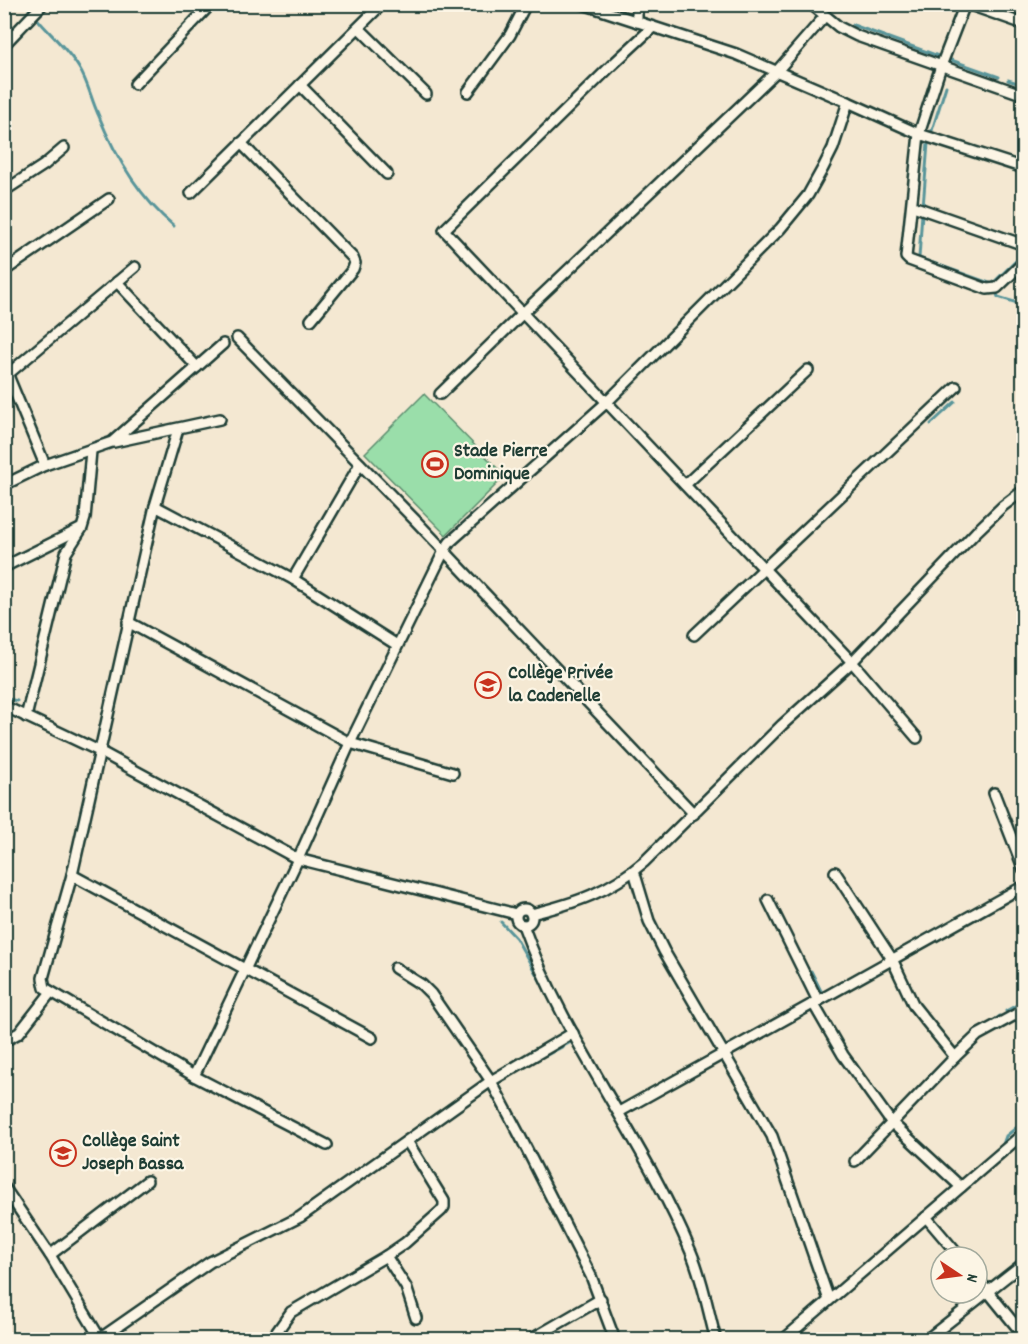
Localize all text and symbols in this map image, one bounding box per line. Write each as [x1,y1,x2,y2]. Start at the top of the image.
place label: Stade Pierre Dominique [454,438,548,489]
sports icon: Stade Pierre Dominique [420,449,450,479]
place label: Collège Privée la Cadenelle [508,660,613,711]
school or university icon: Collège Privée la Cadenelle [473,670,503,700]
place label: Collège Saint Joseph Bassa [82,1128,184,1179]
school or university icon: Collège Saint Joseph Bassa [48,1138,78,1168]
north arrow [929,1245,989,1305]
text: N [959,1271,983,1284]

